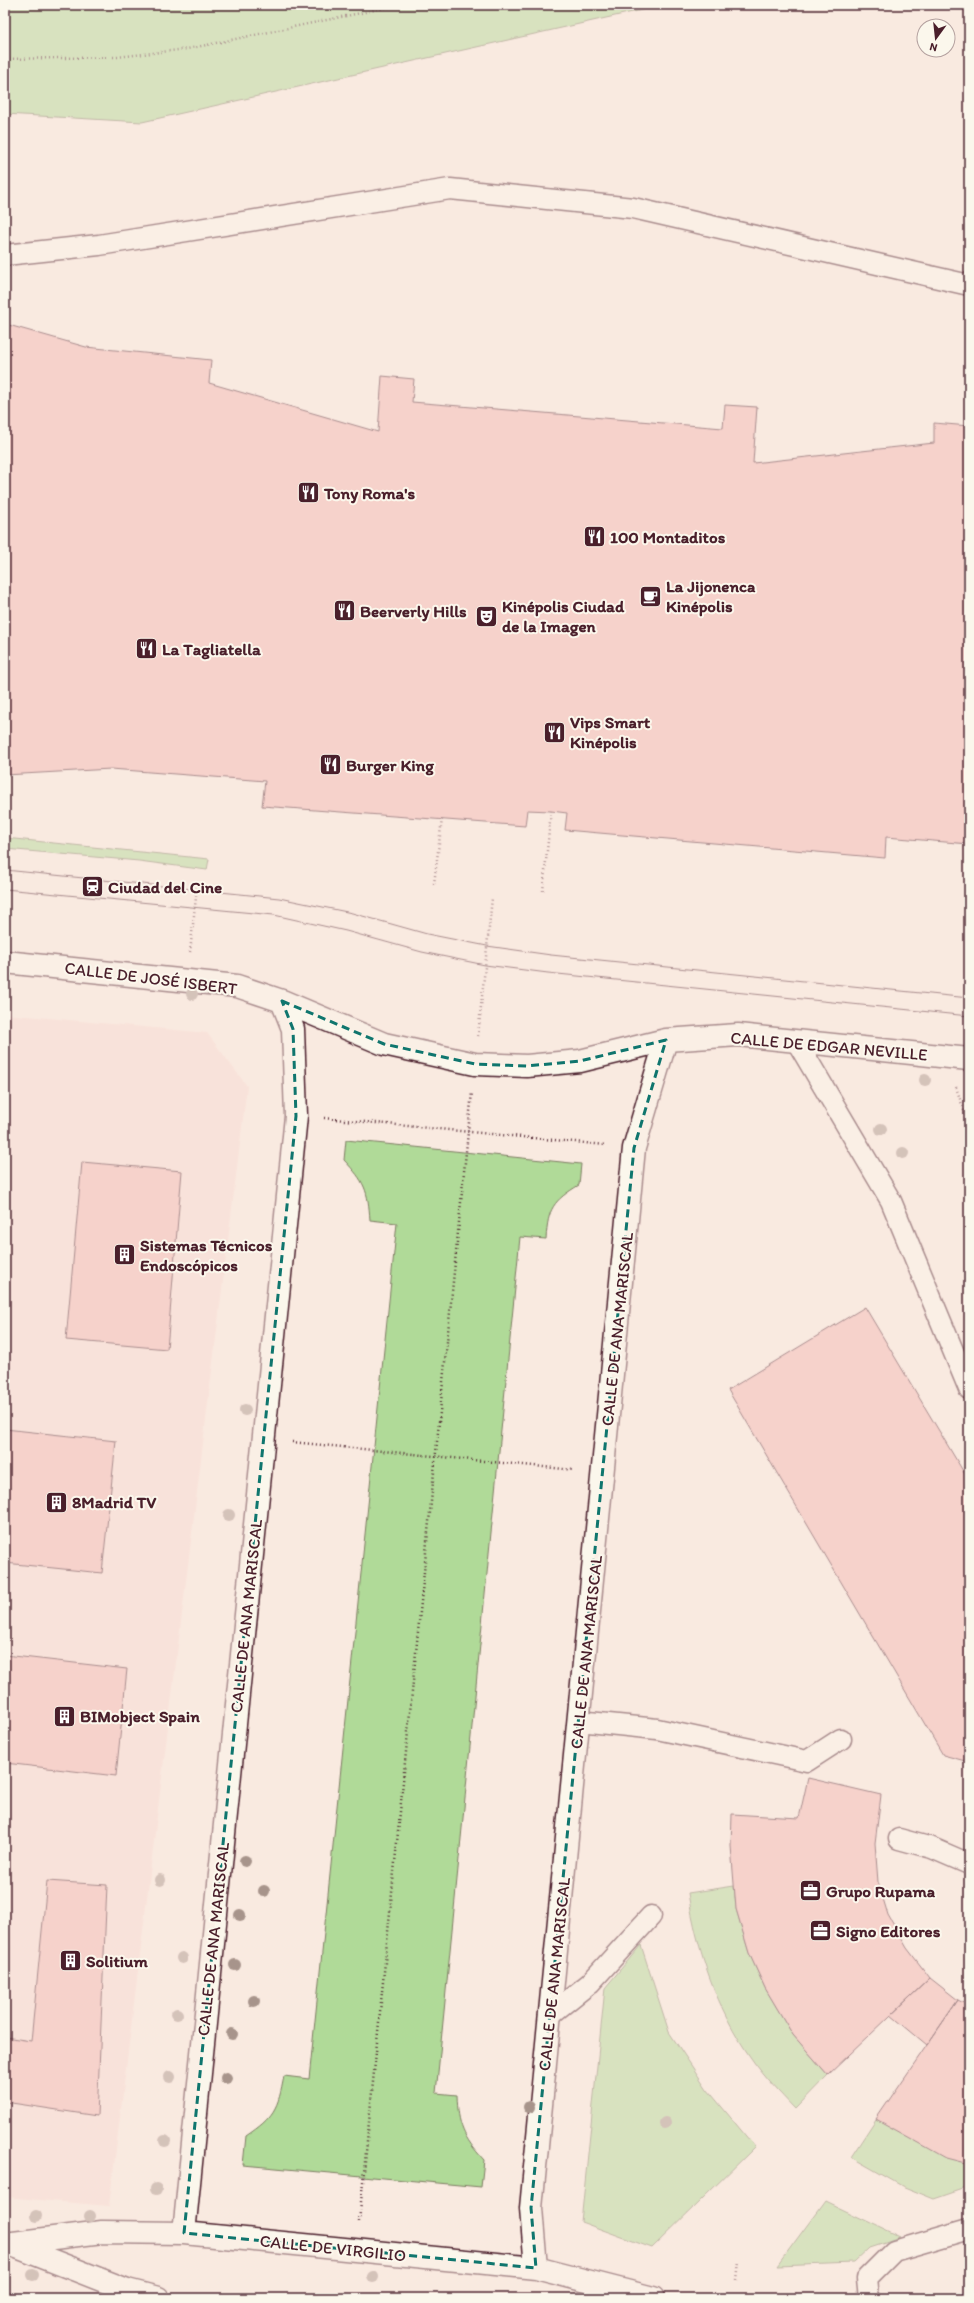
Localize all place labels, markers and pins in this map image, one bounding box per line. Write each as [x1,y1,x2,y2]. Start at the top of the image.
restaurant icon: Tony Roma's [296,480,322,506]
place label: Tony Roma's [323,483,415,504]
restaurant icon: 100 Montaditos [582,524,608,550]
place label: 100 Montaditos [610,527,726,547]
place label: La Jijonenca Kinépolis [666,576,756,617]
cafe icon: La Jijonenca Kinépolis [637,583,663,609]
place label: Kinépolis Ciudad de la Imagen [502,596,625,637]
restaurant icon: Beerverly Hills [331,598,357,624]
place label: Beerverly Hills [360,601,467,622]
theatre icon: Kinépolis Ciudad de la Imagen [474,603,500,629]
restaurant icon: La Tagliatella [134,636,160,662]
place label: La Tagliatella [162,639,261,660]
place label: Vips Smart Kinépolis [570,712,651,753]
restaurant icon: Vips Smart Kinépolis [541,719,567,745]
restaurant icon: Burger King [318,752,344,778]
place label: Burger King [346,755,434,776]
station icon: Ciudad del Cine [79,874,105,900]
place label: Ciudad del Cine [108,877,222,897]
place label: Sistemas Técnicos Endoscópicos [140,1235,273,1276]
building icon: Sistemas Técnicos Endoscópicos [111,1242,137,1268]
building icon: 8Madrid TV [44,1489,70,1515]
place label: 8Madrid TV [72,1492,157,1512]
building icon: BIMobject Spain [51,1703,77,1729]
place label: BIMobject Spain [80,1706,200,1727]
office icon: Grupo Rupama [798,1878,824,1904]
place label: Grupo Rupama [826,1881,936,1902]
office icon: Signo Editores [807,1918,833,1944]
place label: Signo Editores [836,1921,941,1942]
building icon: Solitium [58,1948,84,1974]
place label: Solitium [86,1951,148,1971]

